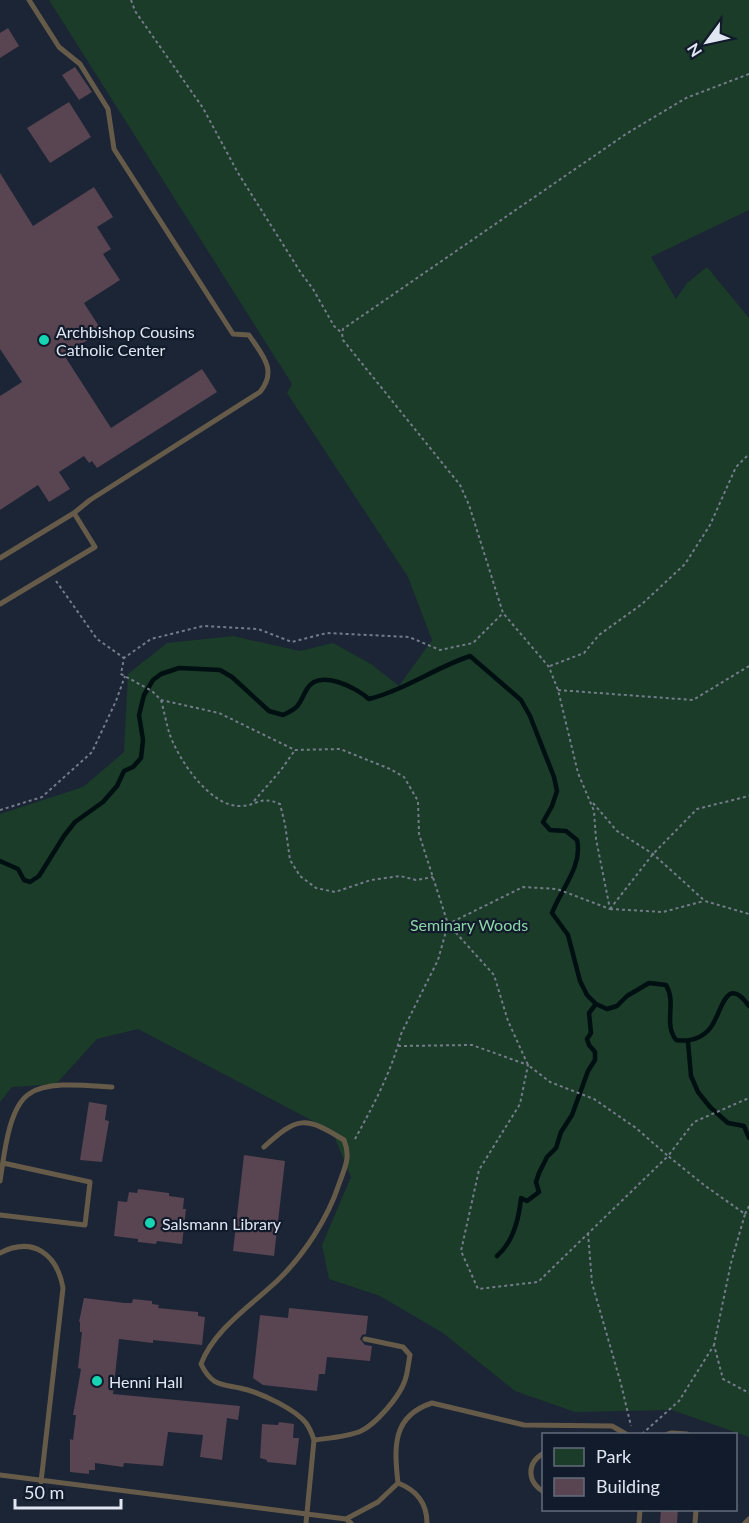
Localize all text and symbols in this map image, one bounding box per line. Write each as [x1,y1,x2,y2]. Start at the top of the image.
north arrow [677,12,737,72]
text: N [683,40,705,61]
place label: Archbishop Cousins Catholic Center [56,322,195,359]
marker: Archbishop Cousins Catholic Center [37,333,51,347]
park label: Seminary Woods [410,915,528,934]
place label: Salsmann Library [162,1214,282,1233]
marker: Salsmann Library [143,1216,157,1230]
place label: Henni Hall [109,1372,183,1391]
marker: Henni Hall [90,1374,104,1388]
legend [542,1433,737,1511]
text: Park [596,1445,632,1467]
scale bar [15,1472,122,1510]
text: Building [596,1475,660,1497]
text: 50 m [24,1481,64,1503]

